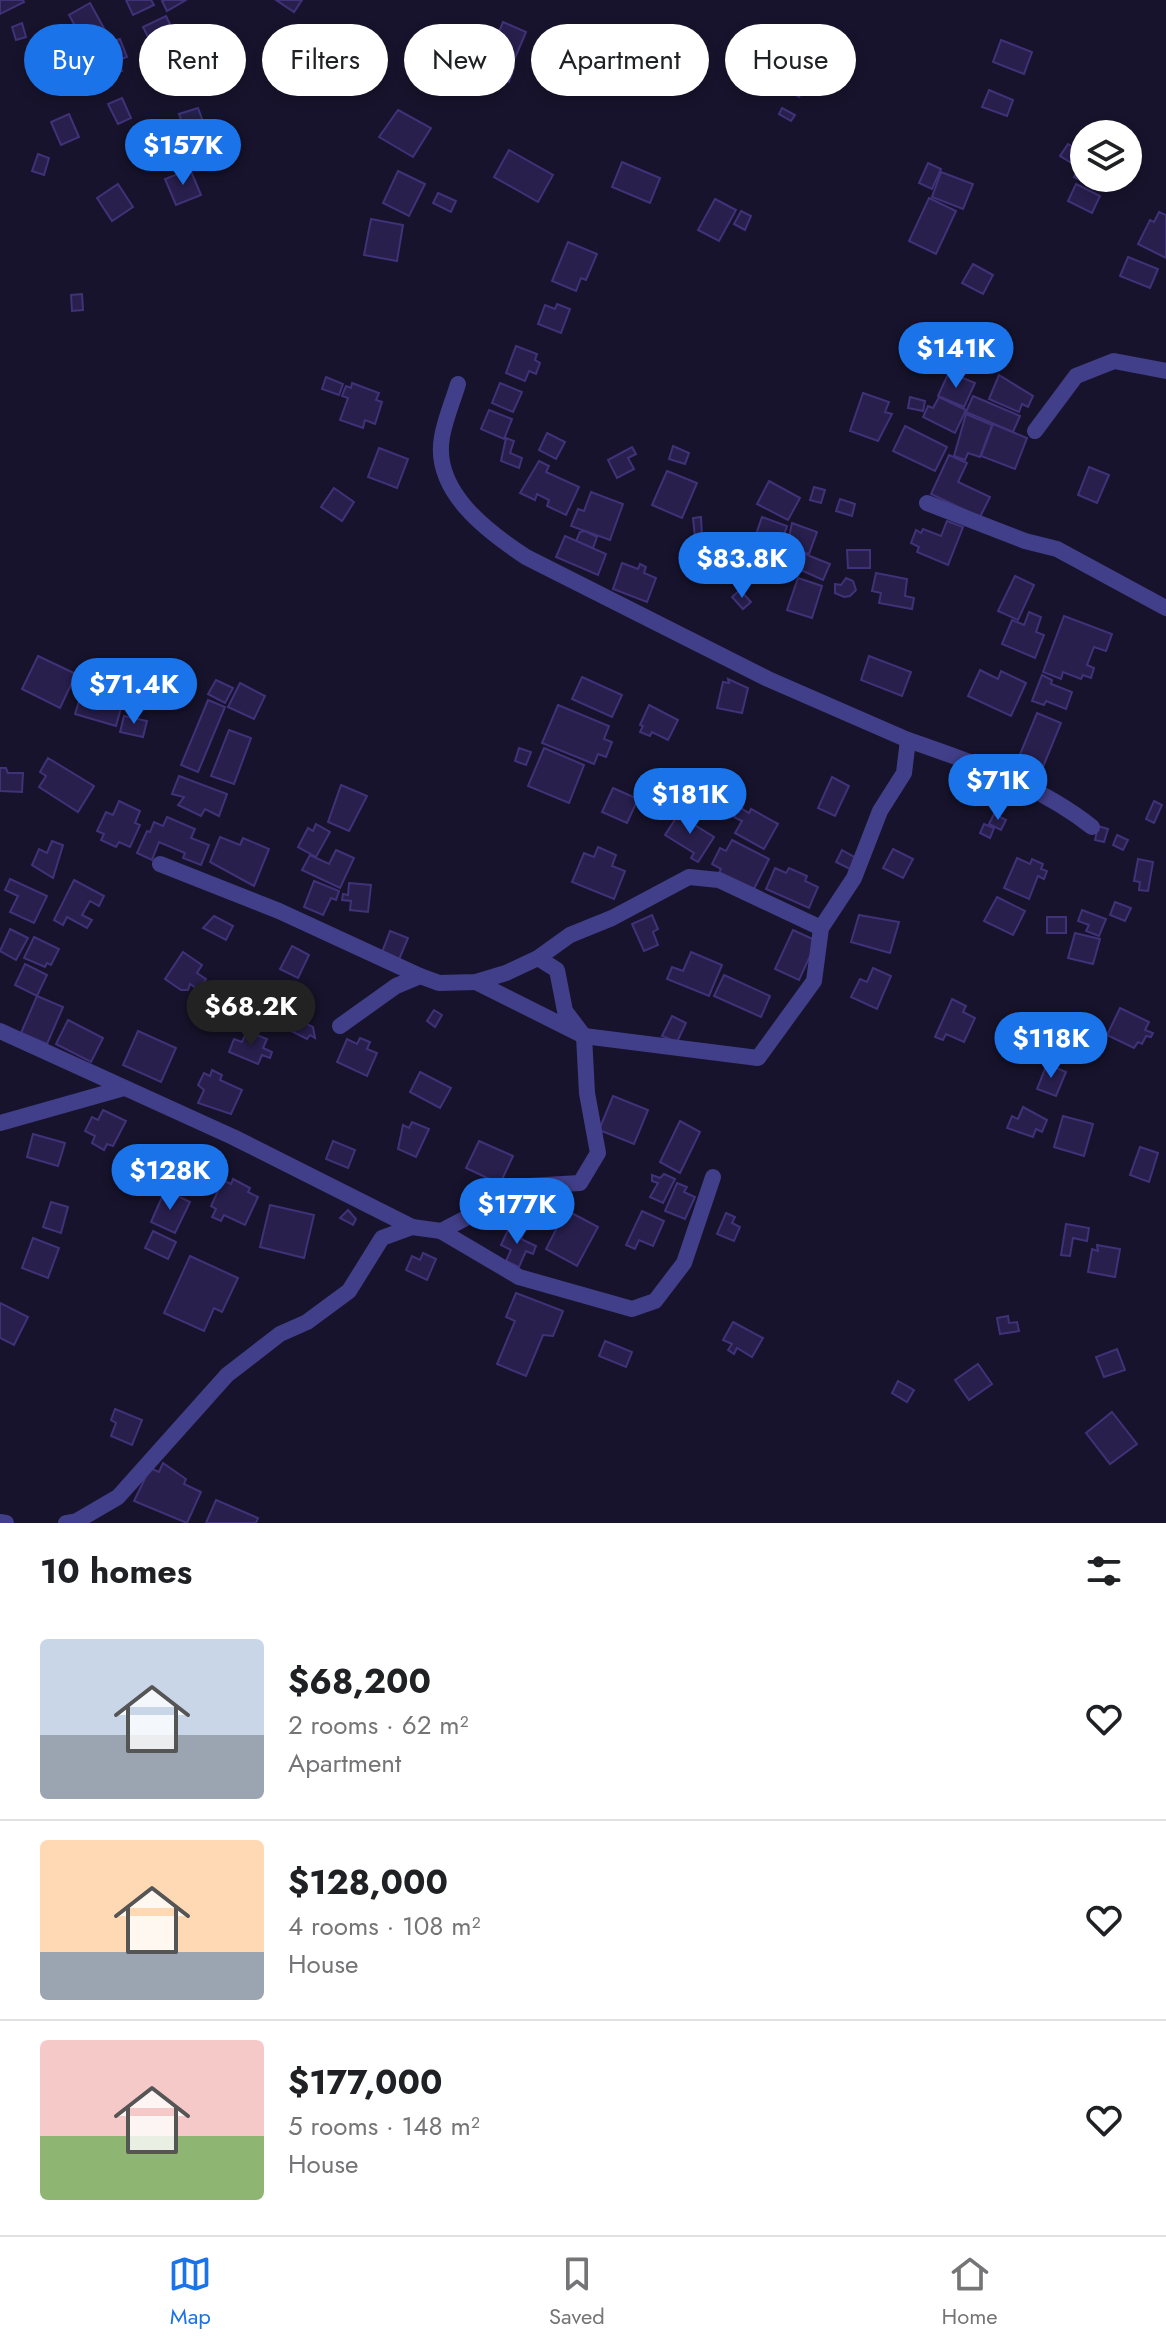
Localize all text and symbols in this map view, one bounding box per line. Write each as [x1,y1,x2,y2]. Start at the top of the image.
chip: Buy [24,24,123,96]
chip: Rent [139,24,246,96]
chip: Filters [262,24,388,96]
chip: New [404,24,515,96]
chip: Apartment [531,24,709,96]
chip: House [725,24,856,96]
pin: $157K [127,119,239,187]
map controls [1070,120,1142,192]
button: layers [1070,120,1142,192]
text: $157K [143,126,223,164]
pin: $141K [900,322,1012,390]
text: $141K [917,329,995,367]
pin: $83.8K [677,532,807,600]
text: $83.8K [696,539,788,577]
pin: $71.4K [69,658,199,726]
text: $71.4K [89,665,179,703]
pin: $71K [951,754,1045,822]
text: $71K [966,761,1030,799]
pin: $181K [634,768,746,836]
text: $181K [651,775,729,813]
pin: $68.2K [186,980,316,1048]
text: $68.2K [204,987,298,1025]
pin: $118K [995,1012,1107,1080]
text: $118K [1012,1019,1090,1057]
pin: $128K [114,1144,226,1212]
text: $128K [130,1151,210,1189]
pin: $177K [461,1178,573,1246]
text: $177K [478,1185,556,1223]
text: 10 homes [40,1547,192,1596]
icon: filters [1082,1549,1126,1593]
text: $68,200 [288,1657,431,1706]
icon: home [104,1671,200,1767]
icon: heart [1082,1697,1126,1741]
text: 2 rooms · 62 m² [288,1706,469,1744]
text: Apartment [288,1744,401,1782]
text: $128,000 [288,1858,448,1907]
icon: home [104,1872,200,1968]
icon: heart [1082,1898,1126,1942]
text: 4 rooms · 108 m² [288,1907,481,1945]
text: House [288,1945,358,1983]
text: $177,000 [288,2058,443,2107]
icon: home [104,2072,200,2168]
icon: heart [1082,2098,1126,2142]
text: 5 rooms · 148 m² [288,2107,480,2145]
text: House [288,2145,358,2183]
tab: Map [168,2252,212,2332]
tab: Saved [549,2252,605,2332]
tab: Home [941,2252,998,2332]

